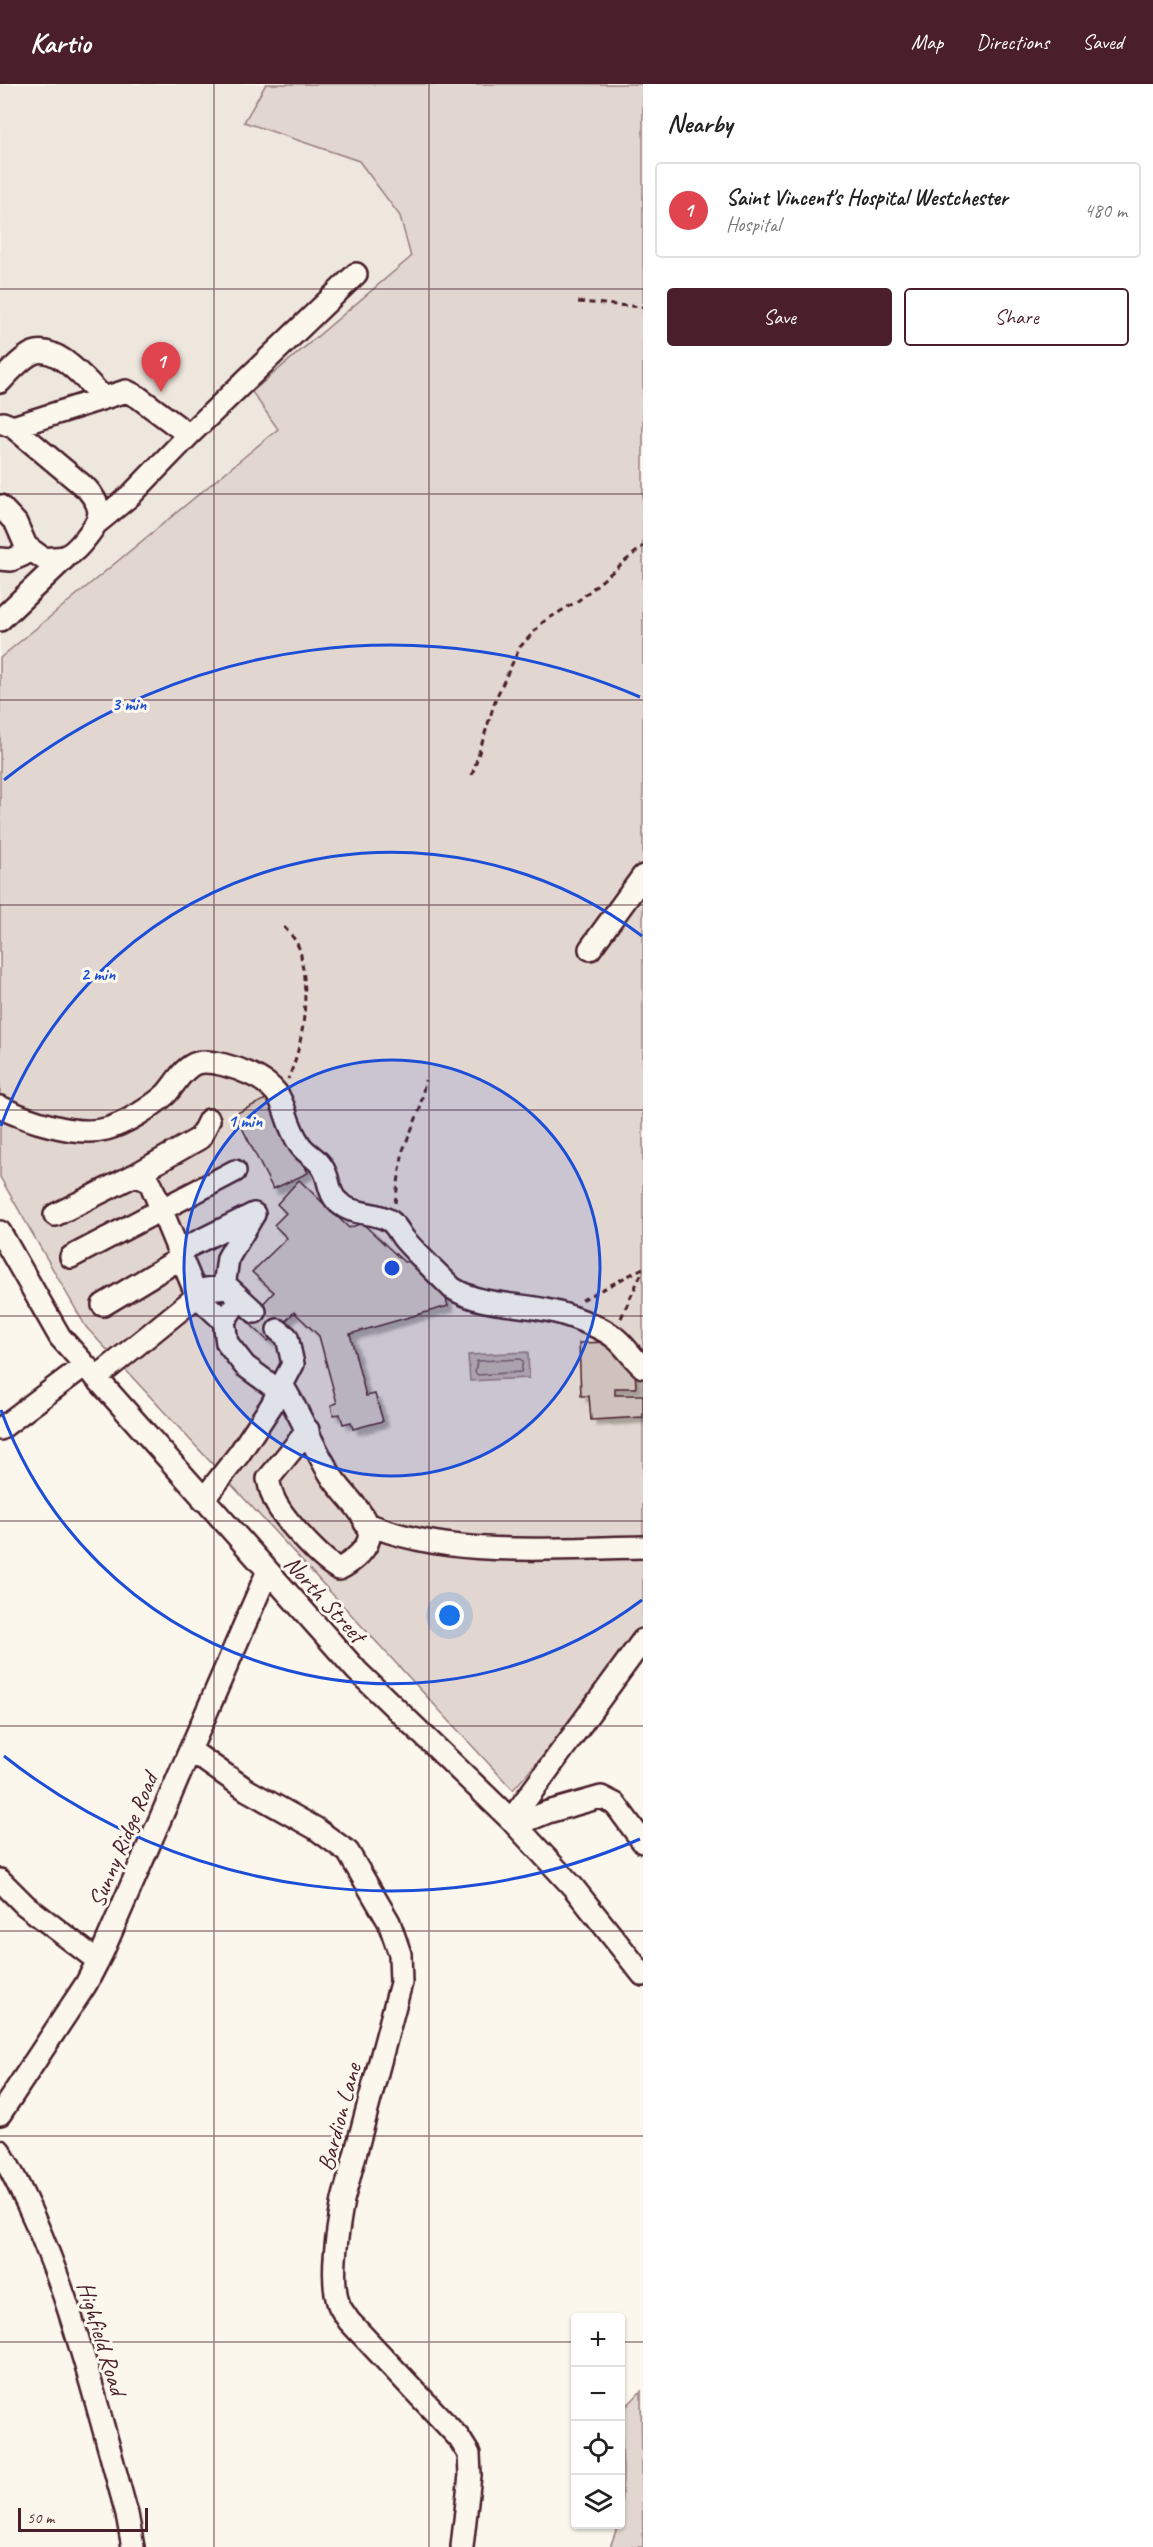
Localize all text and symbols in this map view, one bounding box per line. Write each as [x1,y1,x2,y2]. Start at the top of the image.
text: Kartio [30,25,91,60]
text: Map [911,29,943,55]
text: Directions [976,29,1049,55]
text: Saved [1082,29,1123,55]
text: Nearby [667,107,732,140]
text: Saint Vincent's Hospital Westchester [726,184,1008,212]
text: 1 [684,198,693,223]
text: 480 m [1084,198,1127,223]
text: Hospital [726,212,781,237]
button: Save [667,288,892,346]
button: Share [904,288,1129,346]
pin: 1 [142,342,180,392]
text: 3 min [112,693,147,715]
text: 2 min [81,963,116,985]
text: 1 min [228,1110,263,1132]
centre of rings [382,1258,402,1278]
street label: North Street [278,1549,374,1651]
your location [435,1601,464,1630]
street label: Sunny Ridge Road [81,1765,166,1912]
street label: Bardion Lane [310,2058,368,2174]
street label: Highfield Road [71,2278,134,2402]
map controls [571,2313,625,2529]
button: + [571,2313,625,2367]
button: − [571,2367,625,2421]
button: locate [571,2421,625,2475]
button: layers [571,2475,625,2529]
scale bar [18,2505,148,2532]
text: 50 m [27,2508,54,2528]

